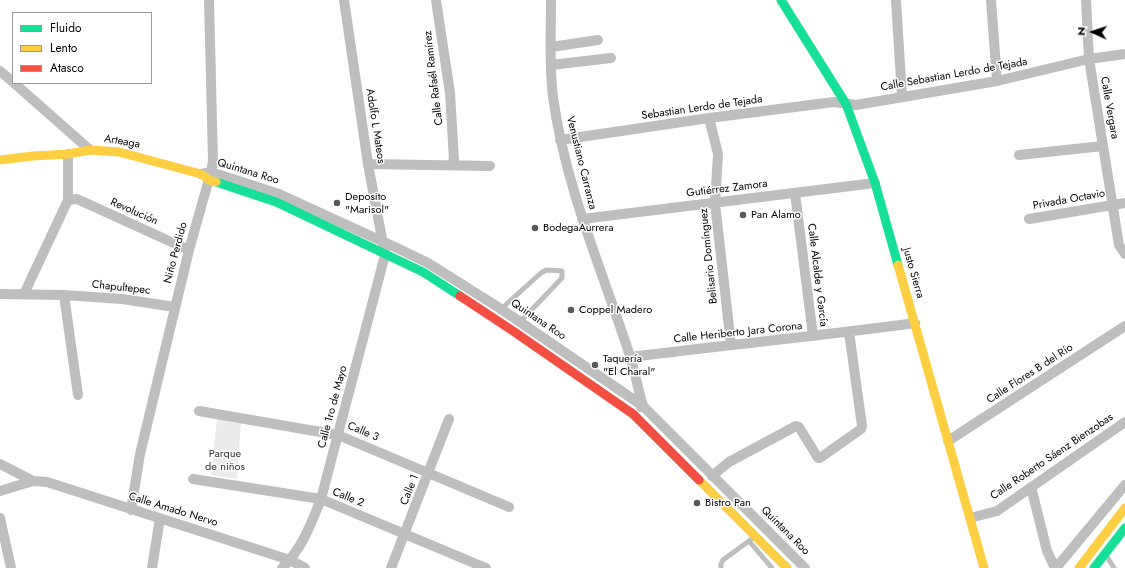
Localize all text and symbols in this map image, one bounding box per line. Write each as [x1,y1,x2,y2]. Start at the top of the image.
legend [12,12,152,84]
north arrow [1073,12,1113,52]
text: Fluido [50,19,82,37]
text: N [1073,27,1089,36]
street label: Calle Rafaél Ramírez [422,30,446,126]
text: Lento [50,39,77,57]
street label: Calle Sebastian Lerdo de Tejada [880,56,1028,94]
text: Atasco [50,59,84,77]
street label: Calle Vergara [1097,76,1121,140]
street label: Adolfo L Mateos [363,88,387,164]
street label: Sebastian Lerdo de Tejada [641,93,763,123]
street label: Venustiano Carranza [563,115,599,211]
street label: Arteaga [103,132,141,152]
street label: Quintana Roo [216,156,280,188]
street label: Gutiérrez Zamora [686,177,768,201]
street label: Privada Octavio [1032,187,1106,213]
place label: Deposito "Marisol" [345,190,389,216]
street label: Revolución [108,196,160,228]
marker: Deposito "Marisol" [332,198,342,208]
street label: Belisario Domínguez [697,207,721,305]
place label: Pan Alamo [751,208,801,222]
marker: Pan Alamo [738,210,748,220]
street label: Niño Perdido [161,221,191,285]
place label: BodegaAurrera [543,221,614,235]
marker: BodegaAurrera [530,223,540,233]
street label: Calle Alcalde y García [804,223,830,327]
street label: Justo Sierra [899,246,927,300]
street label: Chapultepec [91,278,151,298]
street label: Quintana Roo [508,297,568,343]
place label: Coppel Madero [579,303,652,317]
marker: Coppel Madero [566,305,576,315]
street label: Calle Heriberto Jara Corona [673,320,803,346]
street label: Calle Flores B del Río [984,341,1076,407]
place label: Taquería "El Charal" [603,352,655,378]
marker: Taquería "El Charal" [590,360,600,370]
street label: Calle 1ro de Mayo [316,364,350,450]
street label: Calle Roberto Sáenz Bienzobas [988,411,1116,503]
street label: Calle 3 [345,420,381,444]
park label: Parque de niños [205,447,245,473]
street label: Calle 1 [398,473,422,507]
street label: Calle 2 [330,486,366,510]
street label: Calle Amado Nervo [127,490,219,530]
place label: Bistro Pan [705,496,751,510]
marker: Bistro Pan [692,498,702,508]
street label: Quintana Roo [758,504,812,558]

